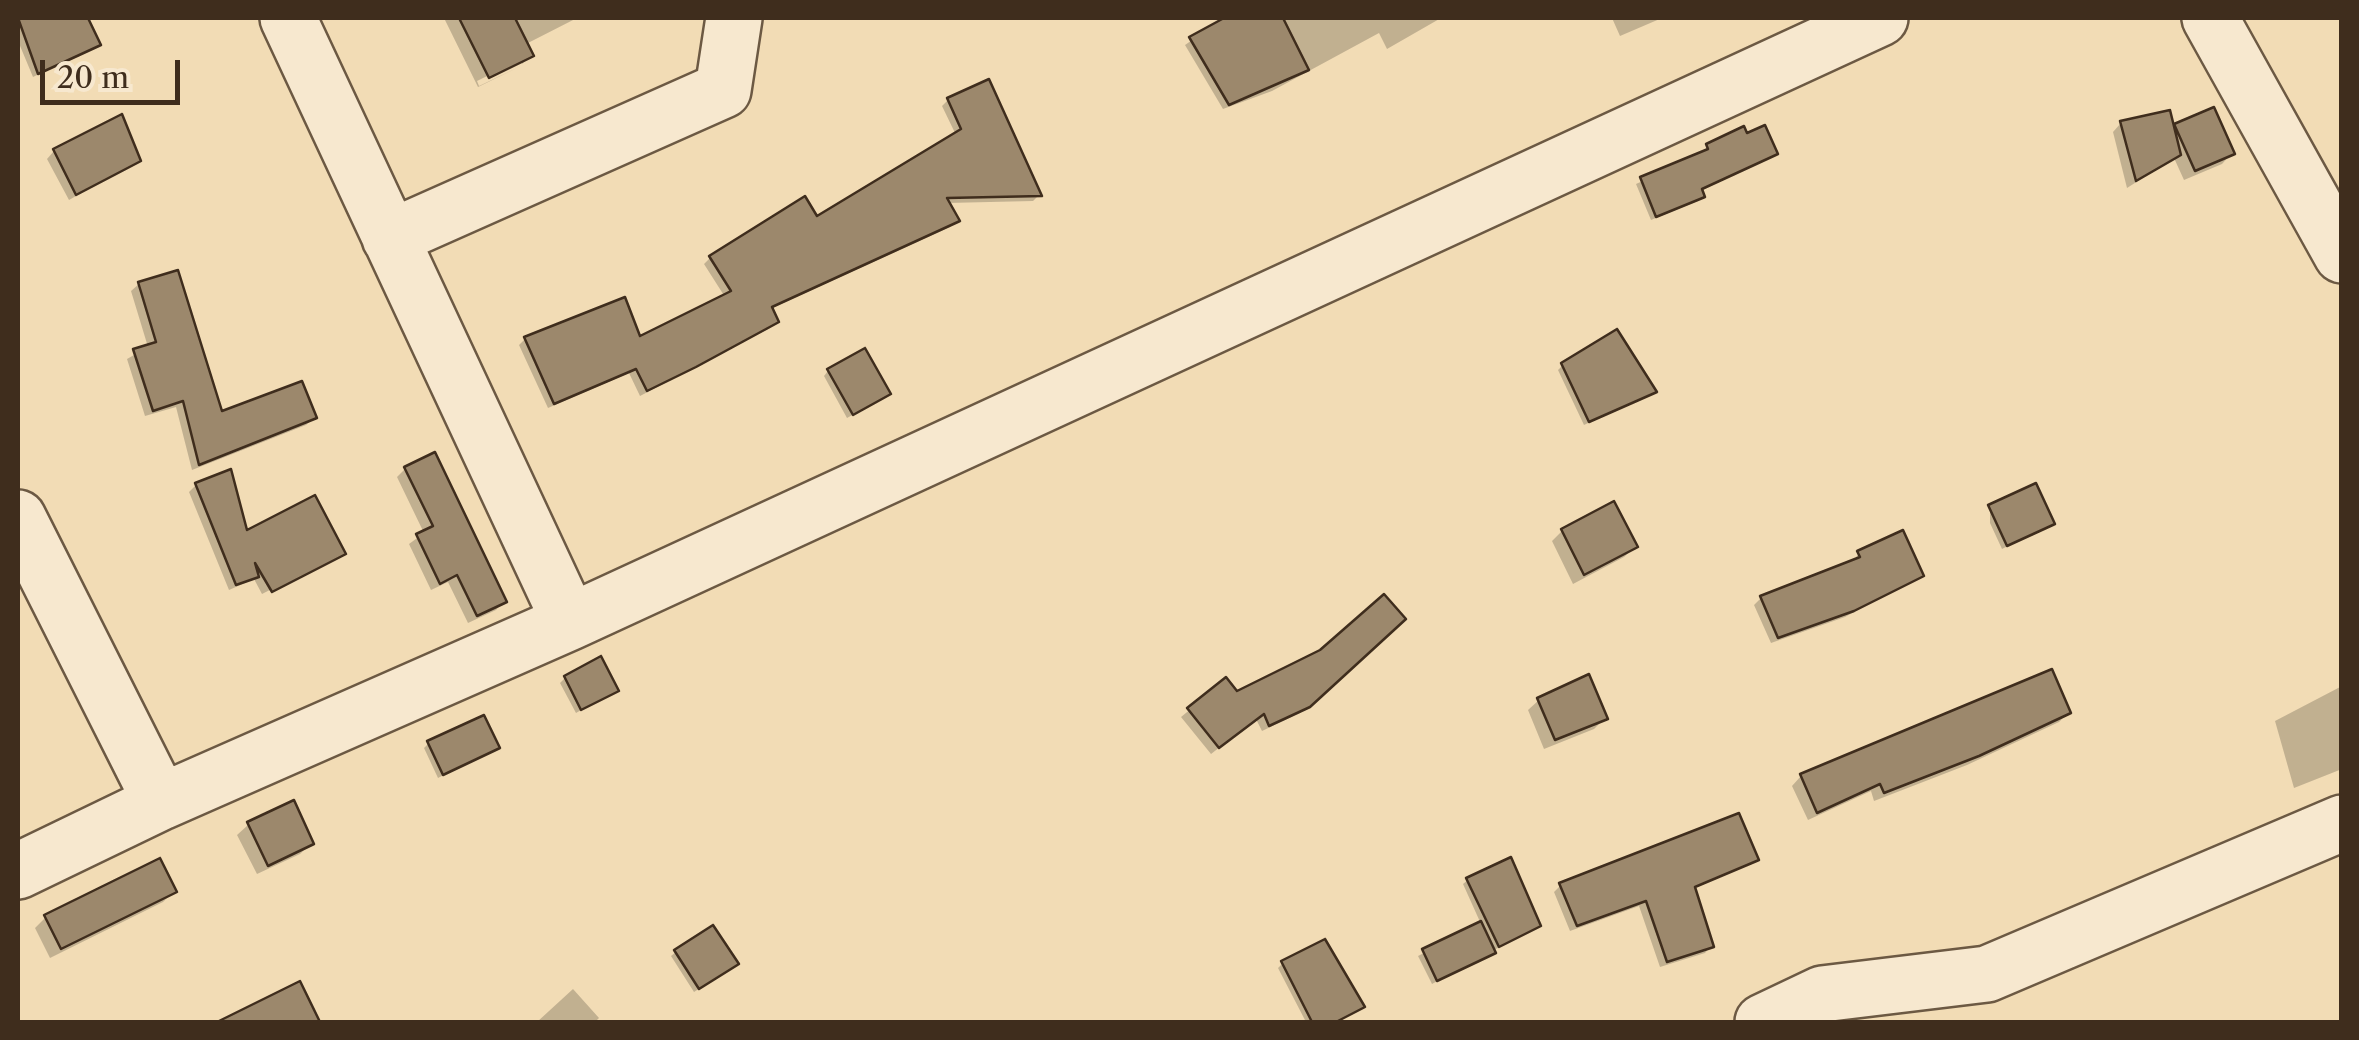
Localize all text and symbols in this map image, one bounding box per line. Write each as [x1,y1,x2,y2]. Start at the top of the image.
scale bar [45,40,185,102]
text: 20 m [57,59,129,96]

